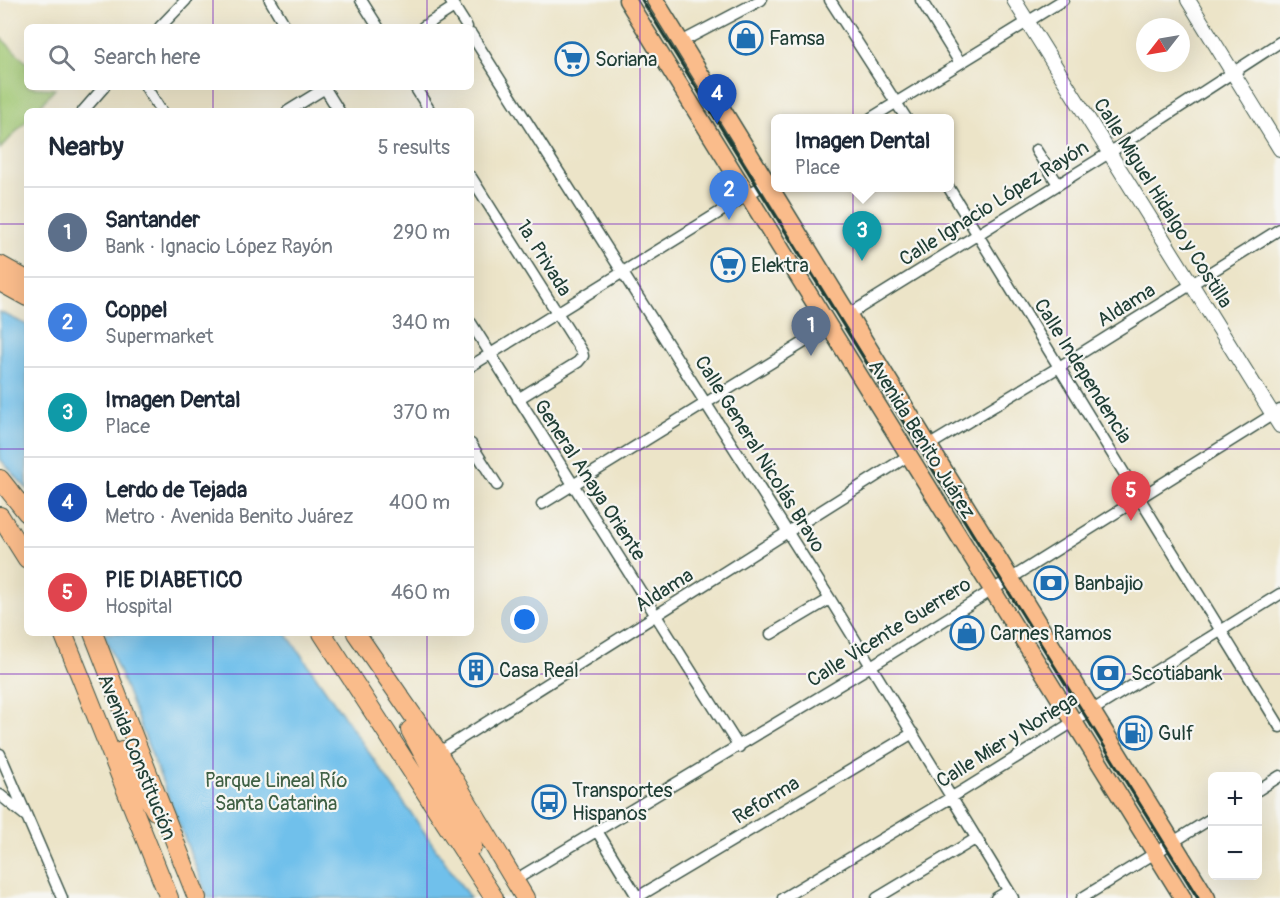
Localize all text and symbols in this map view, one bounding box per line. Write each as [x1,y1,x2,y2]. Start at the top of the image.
north arrow [1136,18,1190,72]
shop icon: Famsa [728,20,764,56]
search box [24,24,474,90]
place label: Famsa [769,26,825,51]
icon: search [45,41,78,74]
supermarket icon: Soriana [554,41,590,77]
text: Search here [93,43,200,71]
place label: Soriana [595,47,657,72]
pin: 4 [698,74,736,124]
street label: Calle Miguel Hidalgo y Costilla [1088,93,1238,313]
popup [771,114,954,192]
text: Imagen Dental [795,127,930,155]
text: Nearby [48,131,124,163]
text: 5 results [378,135,450,160]
street label: Calle Ignacio López Rayón [895,135,1093,271]
text: Place [795,155,840,180]
pin: 2 [710,170,748,220]
text: Santander [105,206,200,234]
pin: 3 [842,212,882,261]
street label: 1a. Privada [511,215,577,301]
text: 1 [64,220,71,245]
text: 290 m [393,220,450,245]
text: Bank · Ignacio López Rayón [105,234,333,259]
supermarket icon: Elektra [710,247,746,283]
place label: Elektra [751,253,809,278]
street label: Aldama [1092,277,1160,333]
street label: Calle Independencia [1028,294,1138,448]
text: Coppel [105,296,167,324]
pin: 1 [792,306,830,356]
text: 2 [62,310,73,335]
text: 340 m [391,310,450,335]
text: Supermarket [105,324,214,349]
street label: Calle General Nicolás Bravo [689,351,831,557]
street label: Avenida Benito Juárez [863,355,981,523]
text: Imagen Dental [105,386,240,414]
street label: General Anaya Oriente [529,395,652,565]
text: 3 [62,400,73,425]
text: 370 m [393,400,450,425]
text: Place [105,414,150,439]
pin: 5 [1112,472,1150,521]
text: Lerdo de Tejada [105,476,247,504]
text: 4 [62,490,73,515]
text: 400 m [389,490,450,515]
text: Metro · Avenida Benito Juárez [105,504,353,529]
street label: Aldama [630,562,698,618]
bank icon: Banbajio [1033,565,1069,601]
text: PIE DIABETICO [105,566,242,594]
street label: Calle Vicente Guerrero [803,571,976,692]
place label: Banbajio [1074,571,1144,596]
text: 5 [62,580,73,605]
text: 460 m [391,580,450,605]
text: Hospital [105,594,172,619]
your location [510,605,539,634]
shop icon: Carnes Ramos [949,615,985,651]
place label: Carnes Ramos [990,621,1112,646]
building icon: Casa Real [458,652,494,688]
bank icon: Scotiabank [1090,655,1126,691]
place label: Casa Real [499,658,579,683]
place label: Scotiabank [1131,661,1223,686]
street label: Avenida Constitución [92,670,182,844]
street label: Calle Mier y Noriega [932,687,1082,793]
fuel station icon: Gulf [1117,715,1153,751]
place label: Gulf [1158,721,1194,746]
park label: Parque Lineal Río Santa Catarina [205,768,347,816]
street label: Reforma [728,770,804,830]
map controls [1208,772,1262,880]
button: + [1208,772,1262,826]
place label: Transportes Hispanos [572,778,672,826]
bus stop icon: Transportes Hispanos [531,784,567,820]
button: − [1208,826,1262,880]

